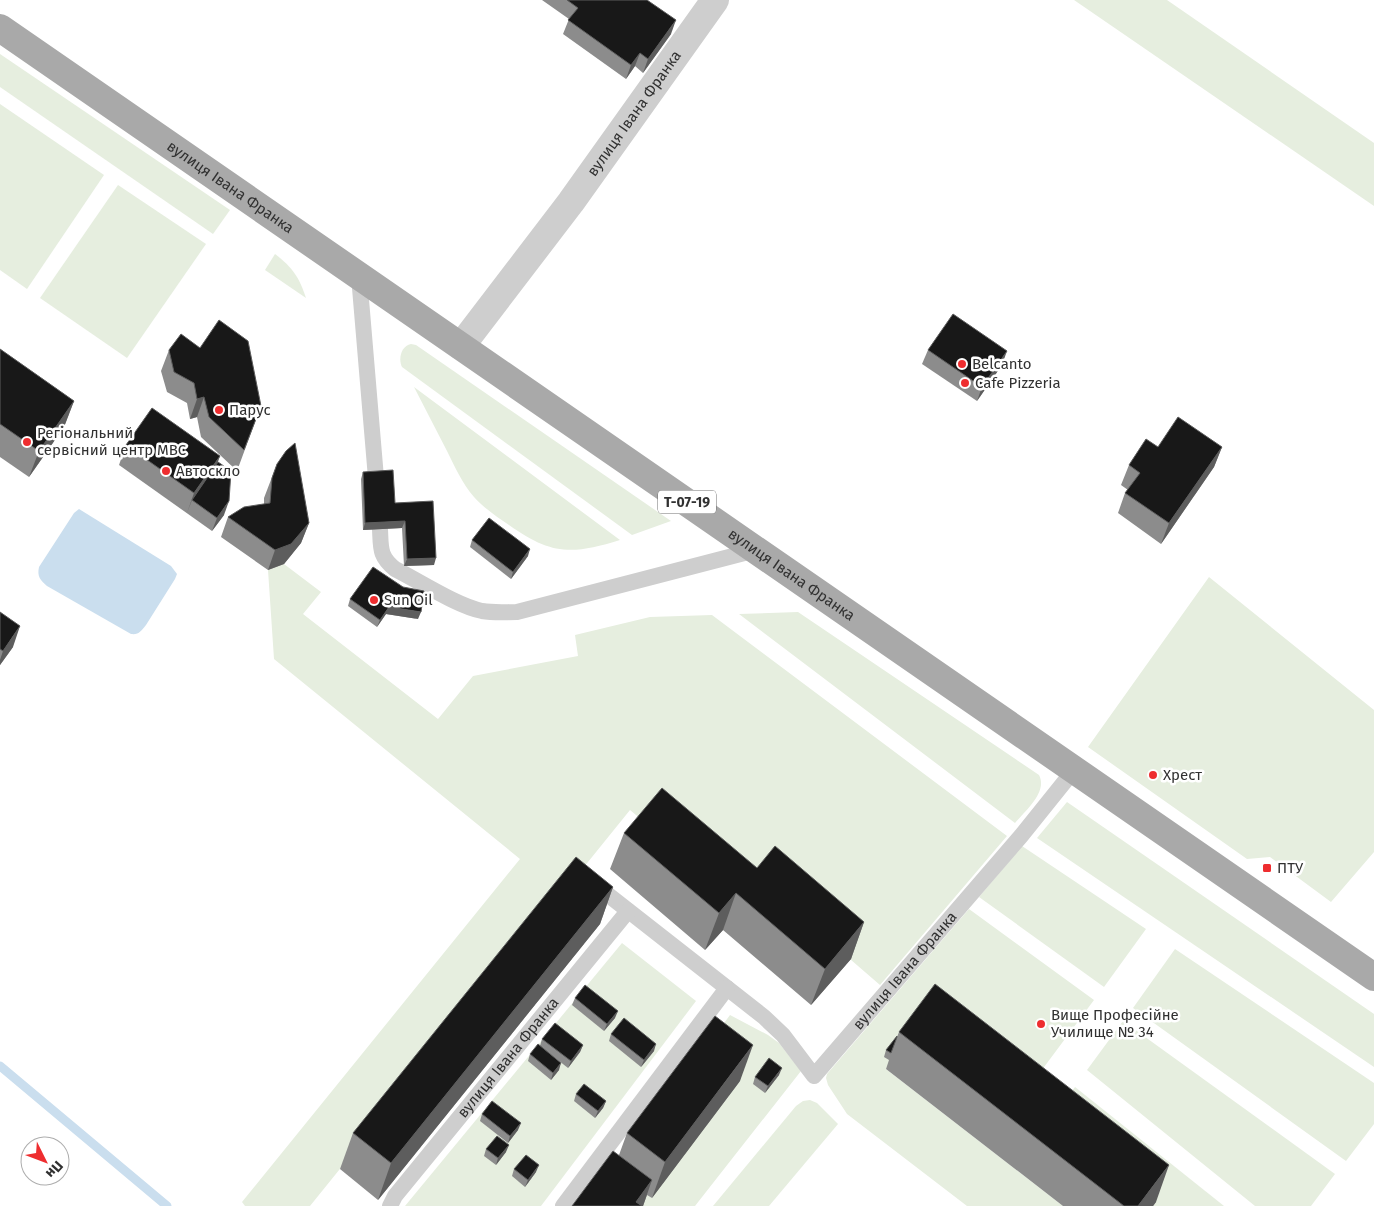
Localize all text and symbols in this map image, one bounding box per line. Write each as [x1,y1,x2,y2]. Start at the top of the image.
street label: вулиця Івана Франка [583,47,685,180]
street label: вулиця Івана Франка [164,137,297,237]
place label: Belcanto [972,355,1032,373]
marker: Belcanto [956,358,968,370]
place label: Cafe Pizzeria [975,374,1061,392]
marker: Cafe Pizzeria [959,377,971,389]
place label: Парус [229,401,271,419]
marker: Парус [213,404,225,416]
place label: Регіональний сервісний центр МВС [37,424,187,459]
marker: Регіональний сервісний центр МВС [21,436,33,448]
place label: Автоскло [176,462,240,480]
marker: Автоскло [160,465,172,477]
road number: Т-07-19 [658,491,716,514]
street label: вулиця Івана Франка [725,525,858,625]
place label: Sun Oil [384,591,433,609]
marker: Sun Oil [368,594,380,606]
place label: Хрест [1163,766,1202,784]
marker: Хрест [1147,769,1159,781]
place label: ПТУ [1277,859,1304,877]
marker: ПТУ [1261,862,1273,874]
street label: вулиця Івана Франка [849,908,961,1033]
street label: вулиця Івана Франка [454,994,563,1121]
place label: Вище Професійне Училище № 34 [1051,1006,1179,1041]
marker: Вище Професійне Училище № 34 [1035,1018,1047,1030]
north arrow [20,1136,70,1186]
text: Пн [42,1157,66,1182]

